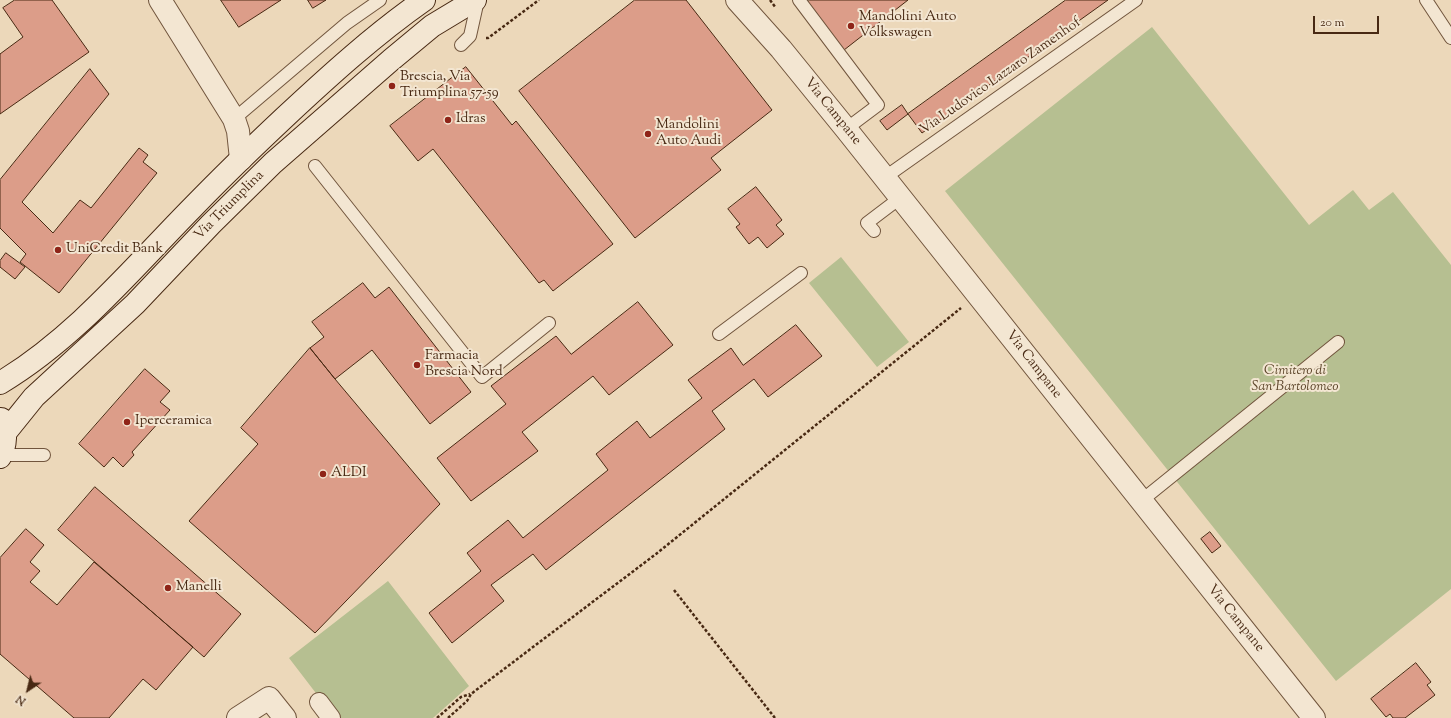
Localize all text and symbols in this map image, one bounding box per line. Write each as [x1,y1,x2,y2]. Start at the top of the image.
scale bar [1315,8,1381,34]
place label: Mandolini Auto Volkswagen [859,10,956,42]
text: 20 m [1320,14,1344,32]
street label: Via Ludovico Lazzaro Zamenhof [917,15,1085,139]
marker: Mandolini Auto Volkswagen [846,21,856,31]
place label: Brescia, Via Triumplina 57-59 [400,70,498,102]
street label: Via Campane [800,75,864,149]
marker: Brescia, Via Triumplina 57-59 [387,81,397,91]
place label: Idras [456,112,486,128]
marker: Idras [443,115,453,125]
place label: Mandolini Auto Audi [656,118,721,150]
marker: Mandolini Auto Audi [643,129,653,139]
street label: Via Triumplina [192,168,268,244]
place label: UniCredit Bank [66,242,163,258]
marker: UniCredit Bank [53,245,63,255]
street label: Via Campane [1001,328,1065,402]
place label: Farmacia Brescia Nord [425,349,503,382]
marker: Farmacia Brescia Nord [412,360,422,370]
park label: Cimitero di San Bartolomeo [1251,364,1339,396]
place label: Iperceramica [135,414,212,430]
marker: Iperceramica [122,417,132,427]
place label: ALDI [331,466,366,482]
marker: ALDI [318,469,328,479]
place label: Manelli [176,580,222,596]
street label: Via Campane [1203,582,1267,656]
marker: Manelli [163,583,173,593]
north arrow [8,670,48,710]
text: N [13,691,29,709]

